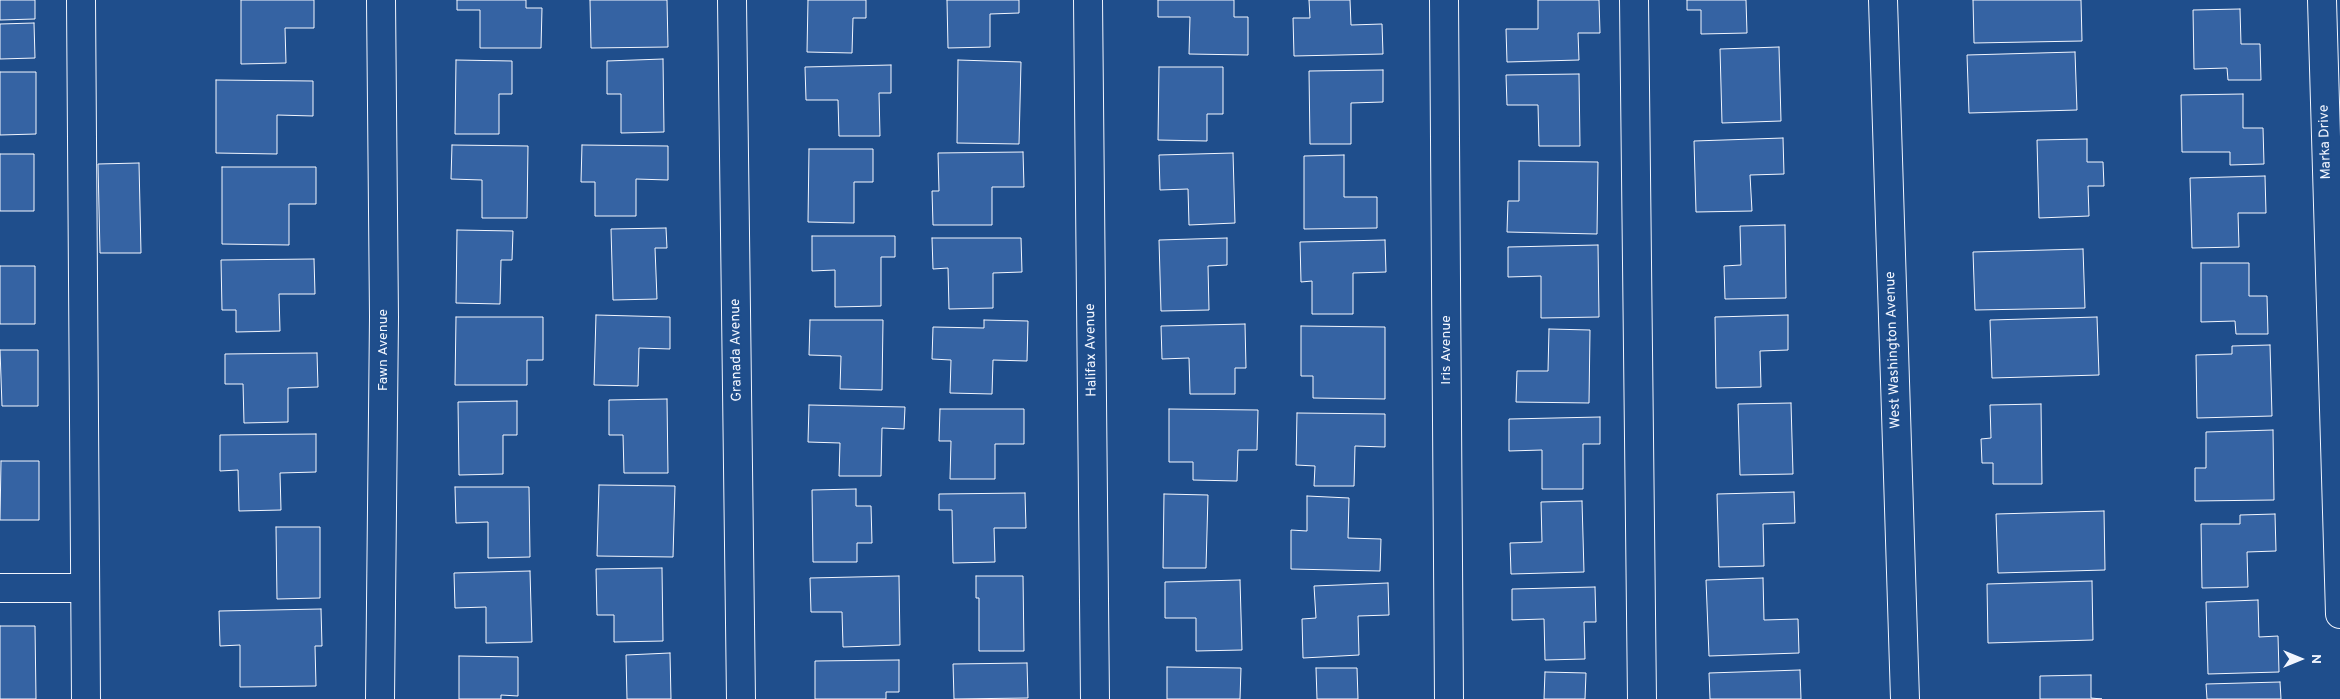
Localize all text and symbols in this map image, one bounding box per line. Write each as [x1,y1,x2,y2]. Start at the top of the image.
street label: Marka Drive [2316,104,2336,180]
street label: West Washington Avenue [1883,271,1905,429]
street label: Granada Avenue [728,298,746,402]
street label: Halifax Avenue [1083,303,1101,397]
street label: Fawn Avenue [376,309,392,391]
street label: Iris Avenue [1439,315,1455,385]
north arrow [2275,634,2325,684]
text: N [2307,654,2324,664]

